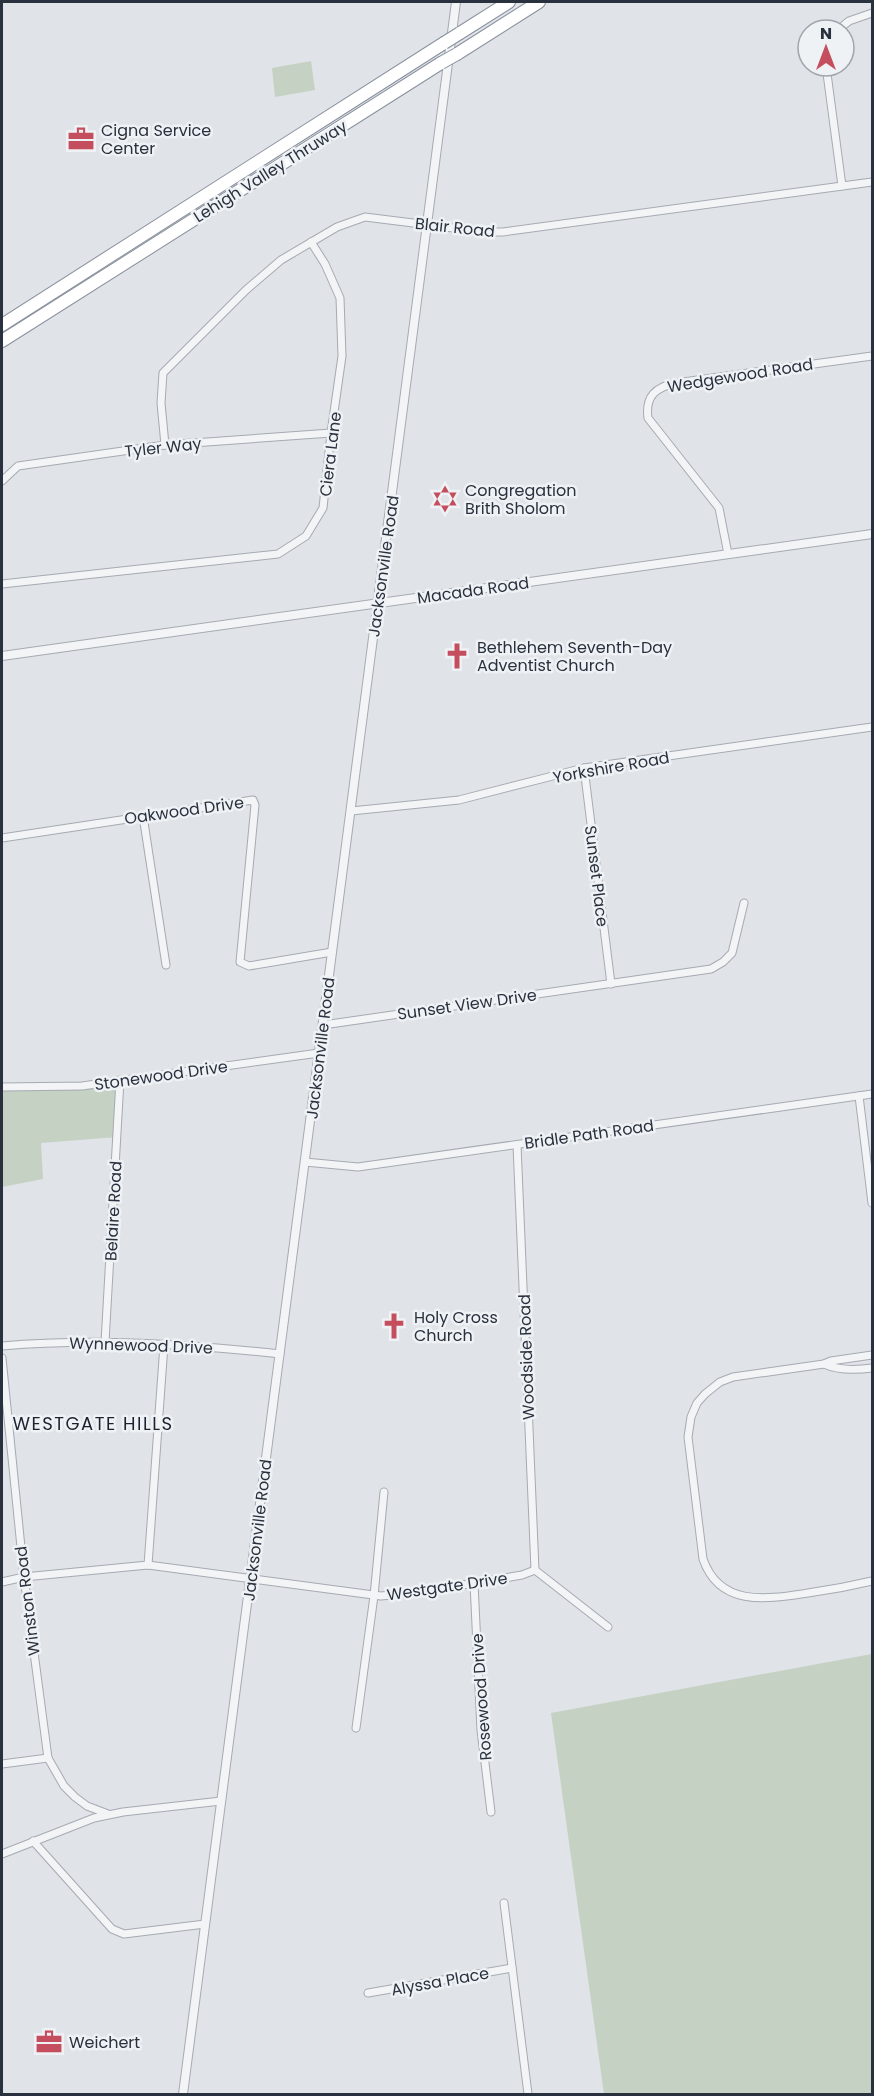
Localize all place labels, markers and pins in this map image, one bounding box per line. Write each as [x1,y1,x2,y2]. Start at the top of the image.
place label: Cigna Service Center [101,119,211,160]
office icon: Cigna Service Center [66,124,96,154]
place label: Congregation Brith Sholom [465,479,576,520]
synagogue icon: Congregation Brith Sholom [430,484,460,514]
place label: Bethlehem Seventh-Day Adventist Church [477,636,672,677]
church icon: Bethlehem Seventh-Day Adventist Church [442,641,472,671]
place label: Holy Cross Church [414,1306,498,1347]
church icon: Holy Cross Church [379,1311,409,1341]
office icon: Weichert [34,2027,64,2057]
place label: Weichert [69,2031,140,2054]

